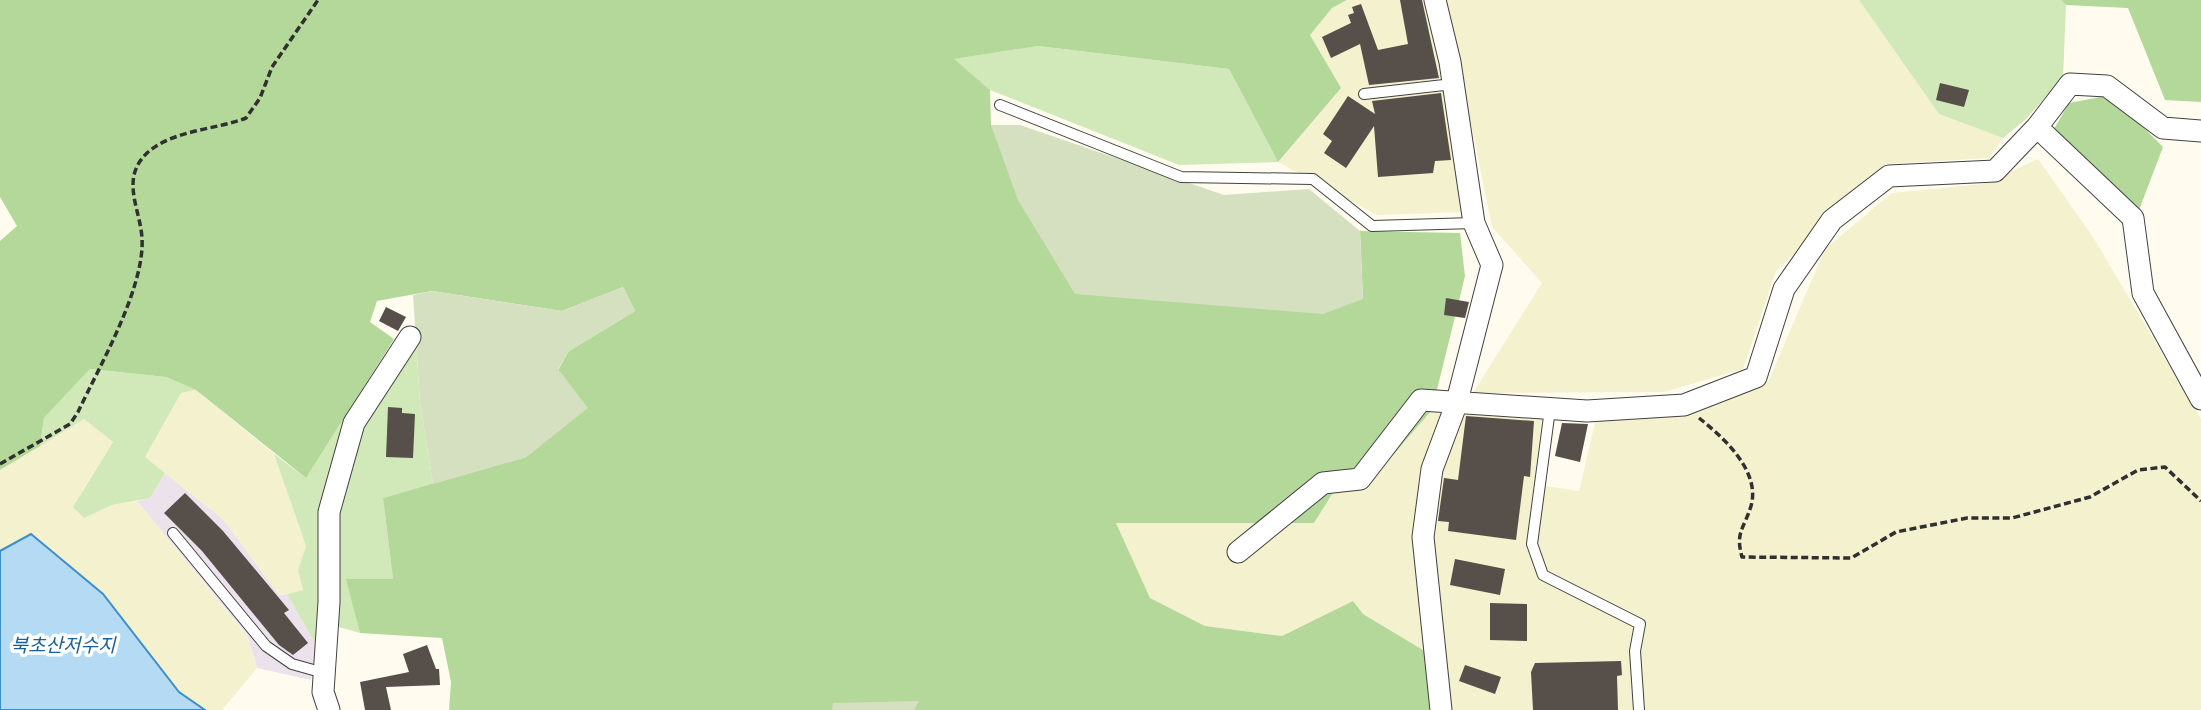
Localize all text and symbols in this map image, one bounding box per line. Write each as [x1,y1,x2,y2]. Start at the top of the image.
water label: 북초산저수지 [11,634,117,657]

